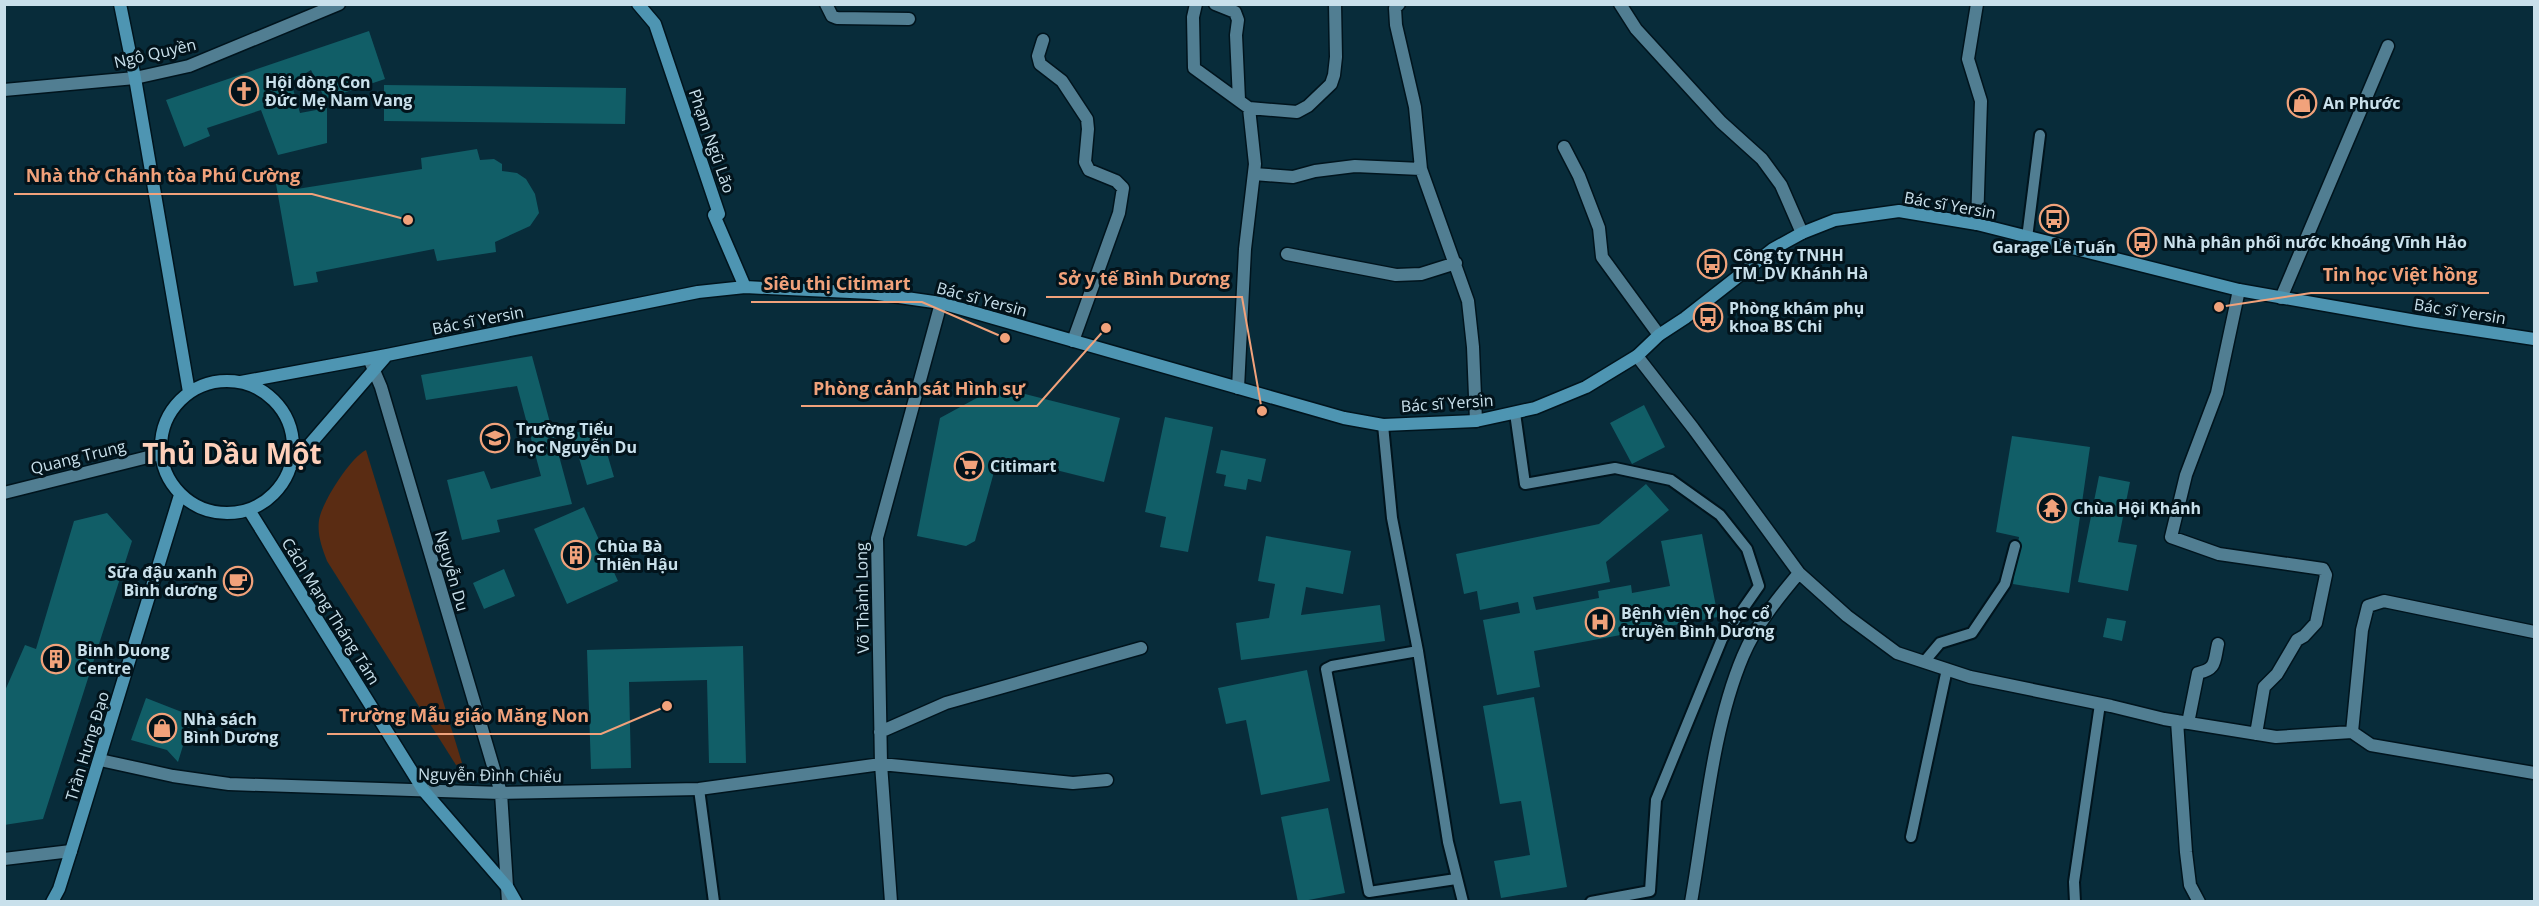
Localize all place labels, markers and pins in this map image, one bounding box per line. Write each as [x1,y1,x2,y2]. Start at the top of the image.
place label: Hội dòng Con Đức Mẹ Nam Vang [265,71,412,111]
church icon: Hội dòng Con Đức Mẹ Nam Vang [228,75,260,107]
shop icon: An Phước [2286,87,2318,119]
place label: An Phước [2323,92,2401,114]
callout: Nhà thờ Chánh tòa Phú Cường [14,158,312,194]
bus stop icon: Garage Lê Tuấn [2038,203,2070,235]
bus stop icon: Nhà phân phối nước khoáng Vĩnh Hảo [2126,226,2158,258]
place label: Nhà phân phối nước khoáng Vĩnh Hảo [2163,231,2467,253]
place label: Garage Lê Tuấn [1992,236,2116,258]
place label: Công ty TNHH TM_DV Khánh Hà [1733,244,1868,284]
bus stop icon: Công ty TNHH TM_DV Khánh Hà [1696,248,1728,280]
callout: Tin học Việt hồng [2311,257,2489,293]
callout: Sở y tế Bình Dương [1046,261,1242,297]
callout: Siêu thị Citimart [751,266,922,302]
place label: Phòng khám phụ khoa BS Chi [1729,297,1864,337]
bus stop icon: Phòng khám phụ khoa BS Chi [1692,301,1724,333]
callout: Phòng cảnh sát Hình sự [801,370,1037,406]
place label: Trường Tiểu học Nguyễn Du [516,418,637,458]
school or university icon: Trường Tiểu học Nguyễn Du [479,422,511,454]
supermarket icon: Citimart [953,450,985,482]
place label: Citimart [990,455,1057,477]
temple icon: Chùa Hội Khánh [2036,492,2068,524]
place label: Chùa Hội Khánh [2073,497,2201,519]
place label: Chùa Bà Thiên Hậu [597,535,678,575]
building icon: Chùa Bà Thiên Hậu [560,539,592,571]
place label: Sữa đậu xanh Bình dương [108,561,217,601]
cafe icon: Sữa đậu xanh Bình dương [222,565,254,597]
place label: Bệnh viện Y học cổ truyền Bình Dương [1621,602,1774,642]
hospital icon: Bệnh viện Y học cổ truyền Bình Dương [1584,606,1616,638]
place label: Binh Duong Centre [77,639,170,679]
building icon: Binh Duong Centre [40,643,72,675]
callout: Trường Mẫu giáo Măng Non [327,698,601,734]
place label: Nhà sách Bình Dương [183,708,278,748]
shop icon: Nhà sách Bình Dương [146,712,178,744]

